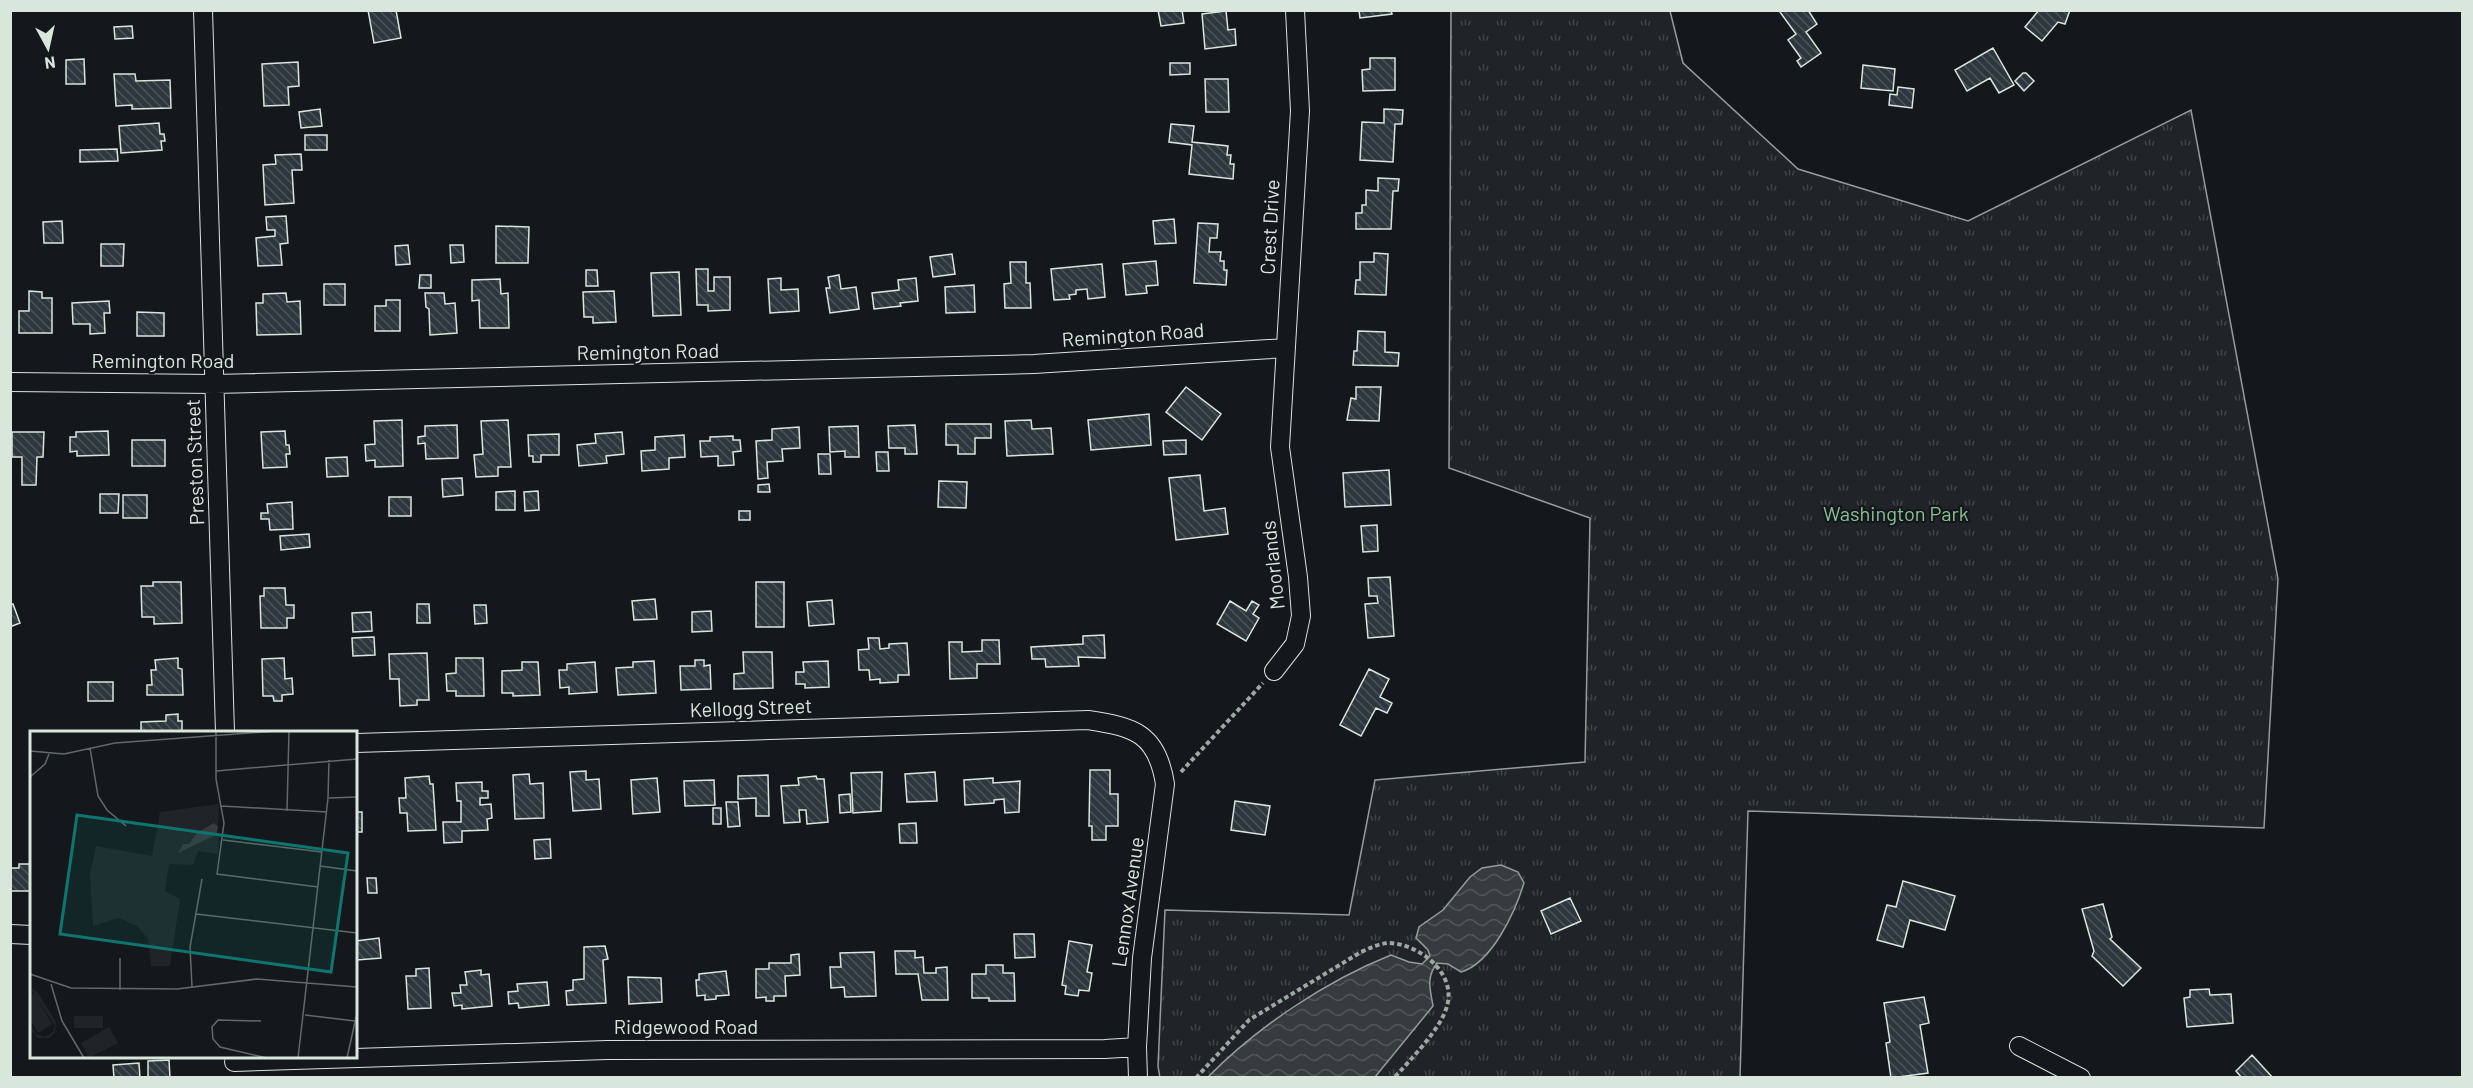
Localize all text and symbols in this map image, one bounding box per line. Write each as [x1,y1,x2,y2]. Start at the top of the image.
north arrow [18,18,78,78]
text: N [44,53,57,73]
street label: Crest Drive [1255,179,1283,275]
street label: Remington Road [1061,317,1205,351]
street label: Remington Road [576,338,720,364]
street label: Remington Road [92,348,234,372]
street label: Preston Street [180,398,208,526]
park label: Washington Park [1823,501,1969,525]
street label: Moorlands [1255,519,1289,611]
street label: Kellogg Street [689,693,813,721]
inset map [30,731,357,1058]
street label: Lennox Avenue [1106,835,1148,968]
street label: Ridgewood Road [614,1014,758,1038]

